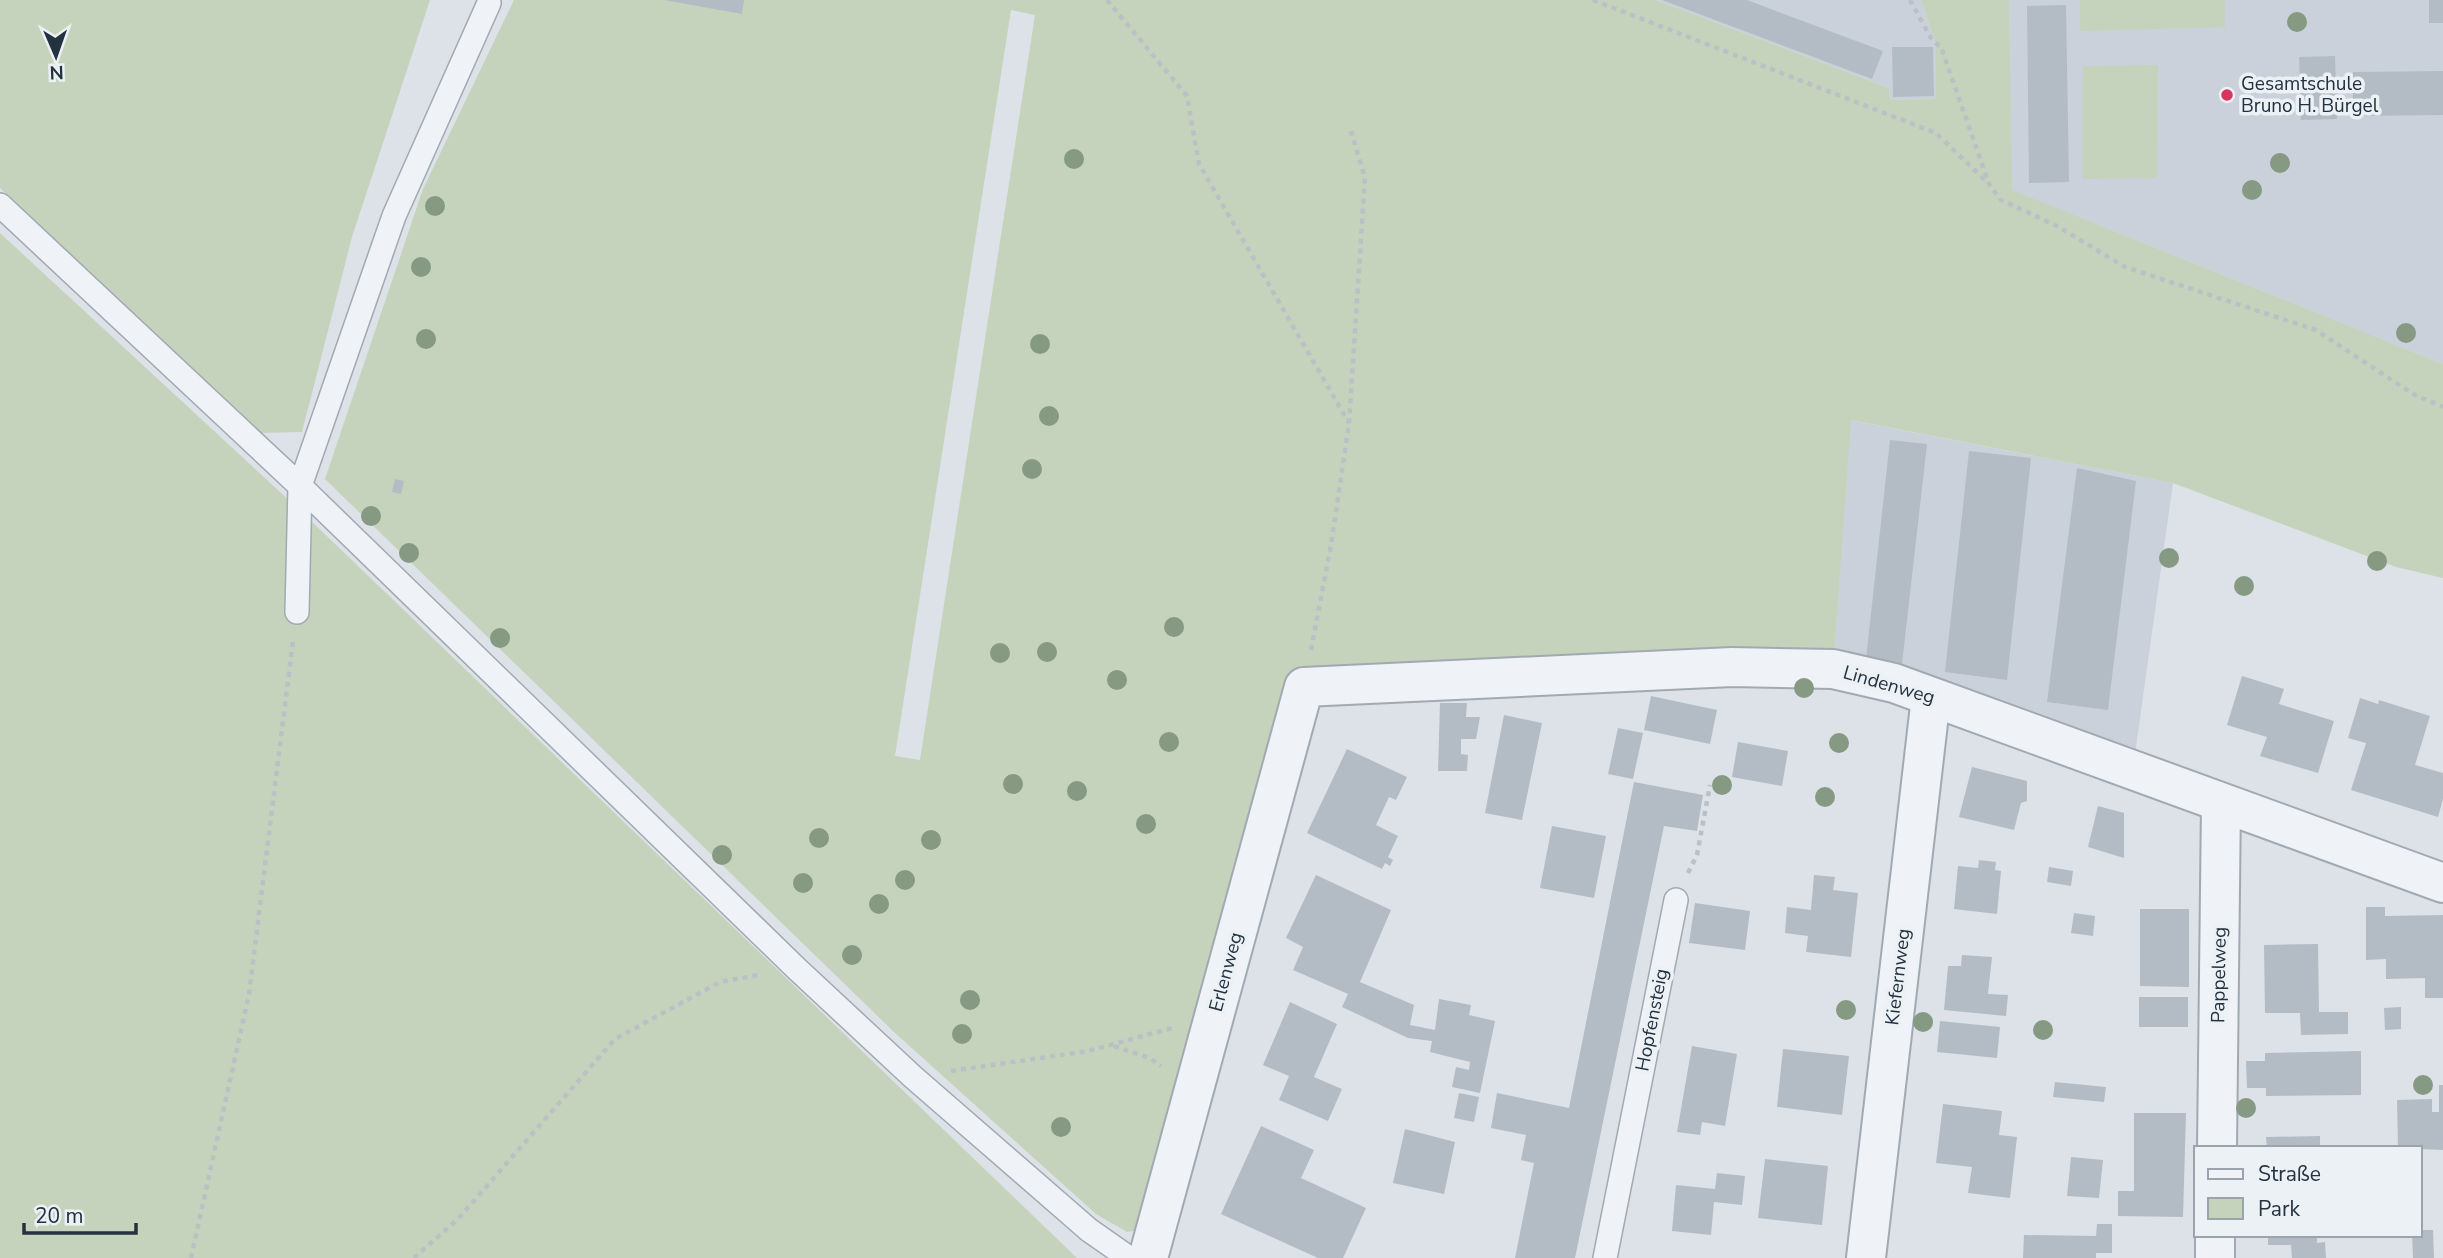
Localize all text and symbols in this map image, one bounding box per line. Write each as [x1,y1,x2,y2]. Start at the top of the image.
north arrow [21,21,91,91]
text: N [49,59,64,85]
place label: Gesamtschule Bruno H. Bürgel [2241,71,2379,119]
marker: Gesamtschule Bruno H. Bürgel [2219,87,2235,103]
street label: Lindenweg [1840,659,1938,711]
street label: Kiefernweg [1879,927,1917,1027]
street label: Pappelweg [2205,927,2233,1023]
street label: Erlenweg [1203,929,1249,1015]
street label: Hopfensteig [1629,966,1675,1074]
legend [2194,1146,2422,1237]
text: Straße [2258,1160,2321,1188]
scale bar [24,1192,136,1236]
text: Park [2258,1195,2300,1223]
text: 20 m [35,1202,84,1230]

